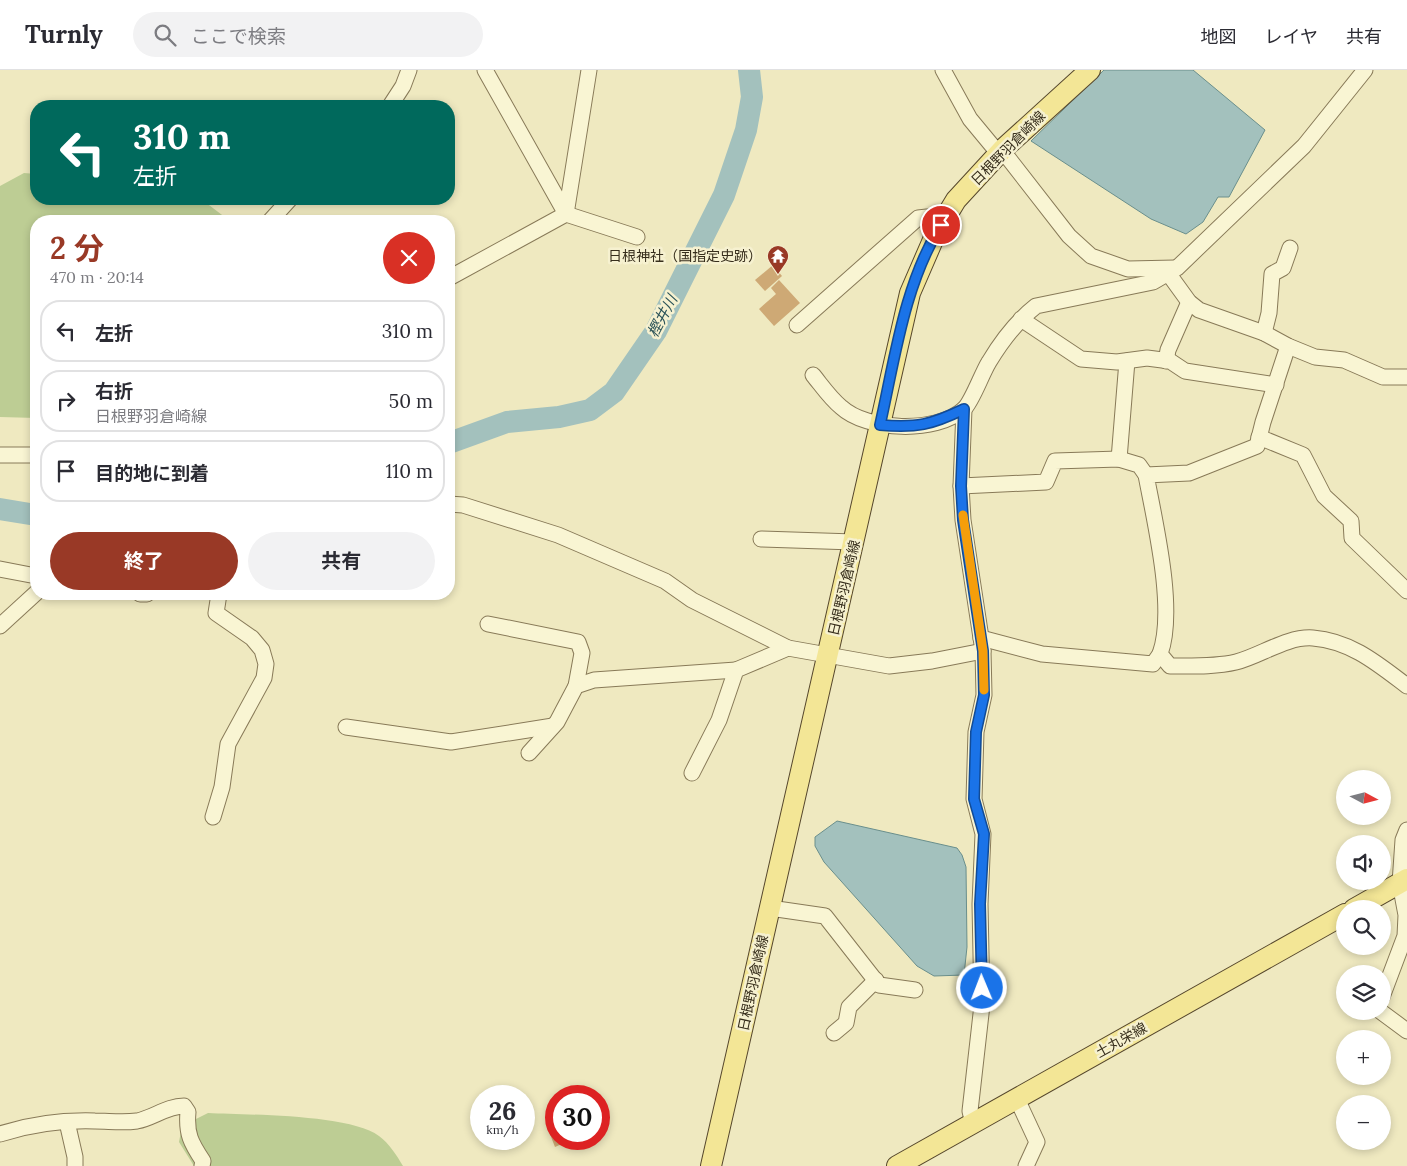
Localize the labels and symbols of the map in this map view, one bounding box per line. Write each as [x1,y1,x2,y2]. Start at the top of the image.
street label: 日根野羽倉崎線 [967,107,1049,189]
pin [920,204,962,246]
temple icon: 日根神社（国指定史跡） [766,244,790,275]
place label: 日根神社（国指定史跡） [608,247,762,265]
water label: 樫井川 [643,290,682,340]
street label: 日根野羽倉崎線 [824,538,864,638]
north arrow [1336,770,1391,825]
street label: 日根野羽倉崎線 [734,933,772,1033]
position arrow [955,961,1007,1013]
street label: 土丸栄線 [1092,1019,1150,1061]
speed limit sign: 30 [545,1085,610,1150]

